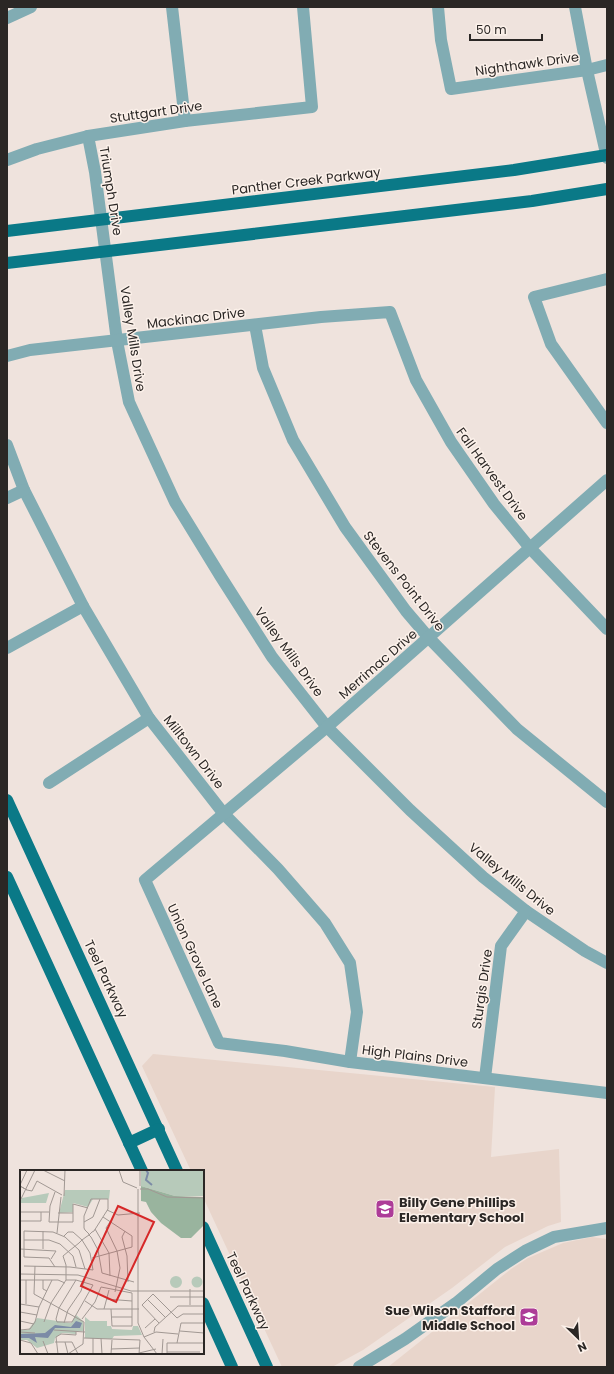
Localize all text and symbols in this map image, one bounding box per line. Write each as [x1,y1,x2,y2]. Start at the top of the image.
scale bar [470,16,542,42]
text: 50 m [476,21,507,38]
street label: Nighthawk Drive [474,47,580,81]
street label: Stuttgart Drive [108,96,204,128]
street label: Triumph Drive [95,145,127,237]
street label: Panther Creek Parkway [230,162,382,200]
street label: Valley Mills Drive [115,285,151,393]
street label: Mackinac Drive [146,303,246,333]
street label: Fall Harvest Drive [452,424,532,524]
street label: Stevens Point Drive [359,527,449,635]
street label: Valley Mills Drive [250,603,328,701]
street label: Merrimac Drive [335,625,421,703]
street label: Milltown Drive [159,711,229,793]
street label: Valley Mills Drive [465,838,559,920]
street label: Union Grove Lane [162,901,228,1011]
street label: Teel Parkway [80,937,133,1022]
street label: Sturgis Drive [467,948,497,1030]
street label: High Plains Drive [361,1040,469,1072]
inset map [20,1170,204,1354]
place label: Billy Gene Phillips Elementary School [399,1193,524,1227]
school or university icon: Billy Gene Phillips Elementary School [374,1198,396,1220]
street label: Teel Parkway [222,1249,275,1334]
place label: Sue Wilson Stafford Middle School [385,1301,515,1335]
school or university icon: Sue Wilson Stafford Middle School [518,1306,540,1328]
north arrow [558,1318,598,1358]
text: N [575,1338,589,1356]

